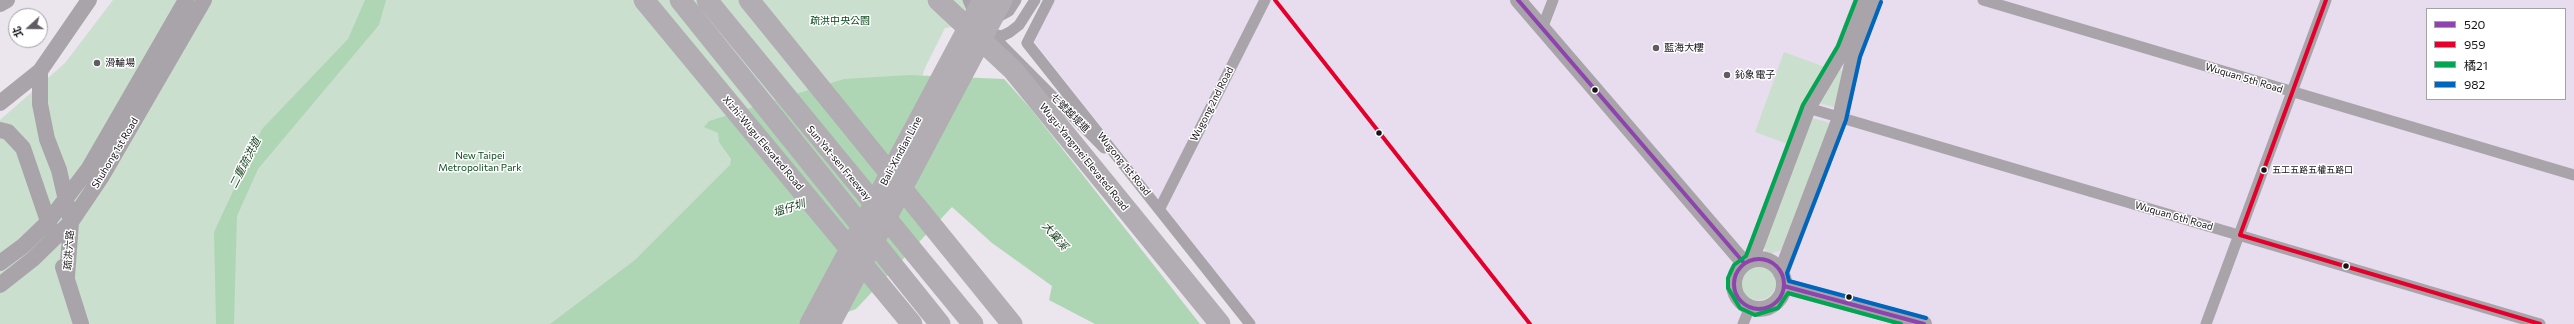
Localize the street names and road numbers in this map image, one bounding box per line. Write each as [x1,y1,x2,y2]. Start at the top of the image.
street label: Wuquan 5th Road [2204,61,2284,95]
street label: Wugong 2nd Road [1188,65,1236,143]
street label: 七號越堤道 [1048,91,1092,135]
street label: Xizhi-Wugu Elevated Road [720,94,806,192]
street label: Wugu-Yangmei Elevated Road [1037,101,1131,213]
street label: Bali-Xindian Line [878,115,924,187]
street label: Shuhong 1st Road [89,116,141,190]
street label: Sun Yat-sen Freeway [804,123,874,203]
street label: Wugong 1st Road [1095,130,1153,198]
street label: Wuquan 6th Road [2134,199,2214,233]
street label: 疏洪六路 [62,230,76,270]

